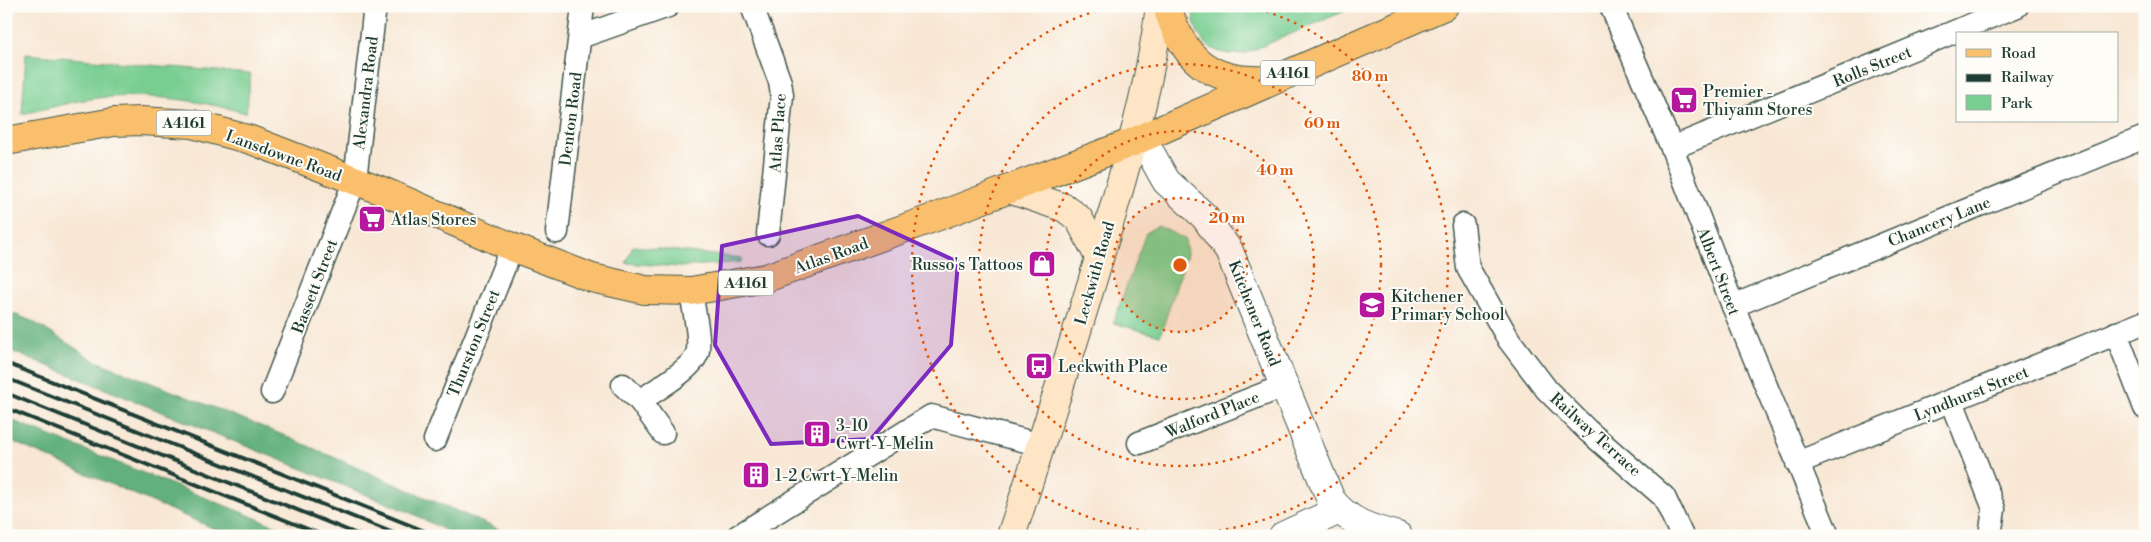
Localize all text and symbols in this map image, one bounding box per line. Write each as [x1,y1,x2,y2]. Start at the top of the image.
legend [1956,32,2118,122]
street label: Alexandra Road [349,35,383,152]
street label: Rolls Street [1830,42,1915,92]
text: Road [2001,44,2036,63]
road number: A4161 [1260,60,1316,86]
text: 80 m [1352,67,1389,86]
text: Railway [2001,68,2055,87]
street label: Denton Road [555,71,587,167]
place label: Premier - Thiyann Stores [1703,82,1812,120]
supermarket icon: Premier - Thiyann Stores [1669,85,1699,115]
street label: Atlas Place [765,93,791,175]
text: Park [2001,94,2033,113]
road number: A4161 [156,110,212,136]
text: 60 m [1304,114,1341,133]
street label: Lansdowne Road [223,126,344,186]
text: 40 m [1256,161,1294,180]
street label: Chancery Lane [1885,192,1994,252]
supermarket icon: Atlas Stores [357,204,387,234]
text: 20 m [1209,209,1246,228]
place label: Atlas Stores [390,210,477,230]
street label: Leckwith Road [1071,219,1119,327]
street label: Albert Street [1692,224,1744,319]
street label: Atlas Road [791,233,871,279]
street label: Bassett Street [287,236,342,337]
shop icon: Russo's Tattoos [1027,249,1057,279]
place label: Russo's Tattoos [911,255,1023,275]
centre of rings [1171,256,1189,274]
street label: Kitchener Road [1224,257,1284,369]
road number: A4161 [718,270,774,296]
street label: Thurston Street [443,286,505,400]
place label: Kitchener Primary School [1391,287,1505,325]
school or university icon: Kitchener Primary School [1357,290,1387,320]
bus stop icon: Leckwith Place [1024,351,1054,381]
place label: Leckwith Place [1058,357,1168,377]
street label: Lyndhurst Street [1911,362,2032,426]
street label: Walford Place [1161,387,1262,443]
street label: Railway Terrace [1546,389,1645,481]
place label: 3-10 Cwrt-Y-Melin [836,416,934,454]
building icon: 3-10 Cwrt-Y-Melin [802,419,832,449]
building icon: 1-2 Cwrt-Y-Melin [741,460,771,490]
place label: 1-2 Cwrt-Y-Melin [775,466,899,486]

